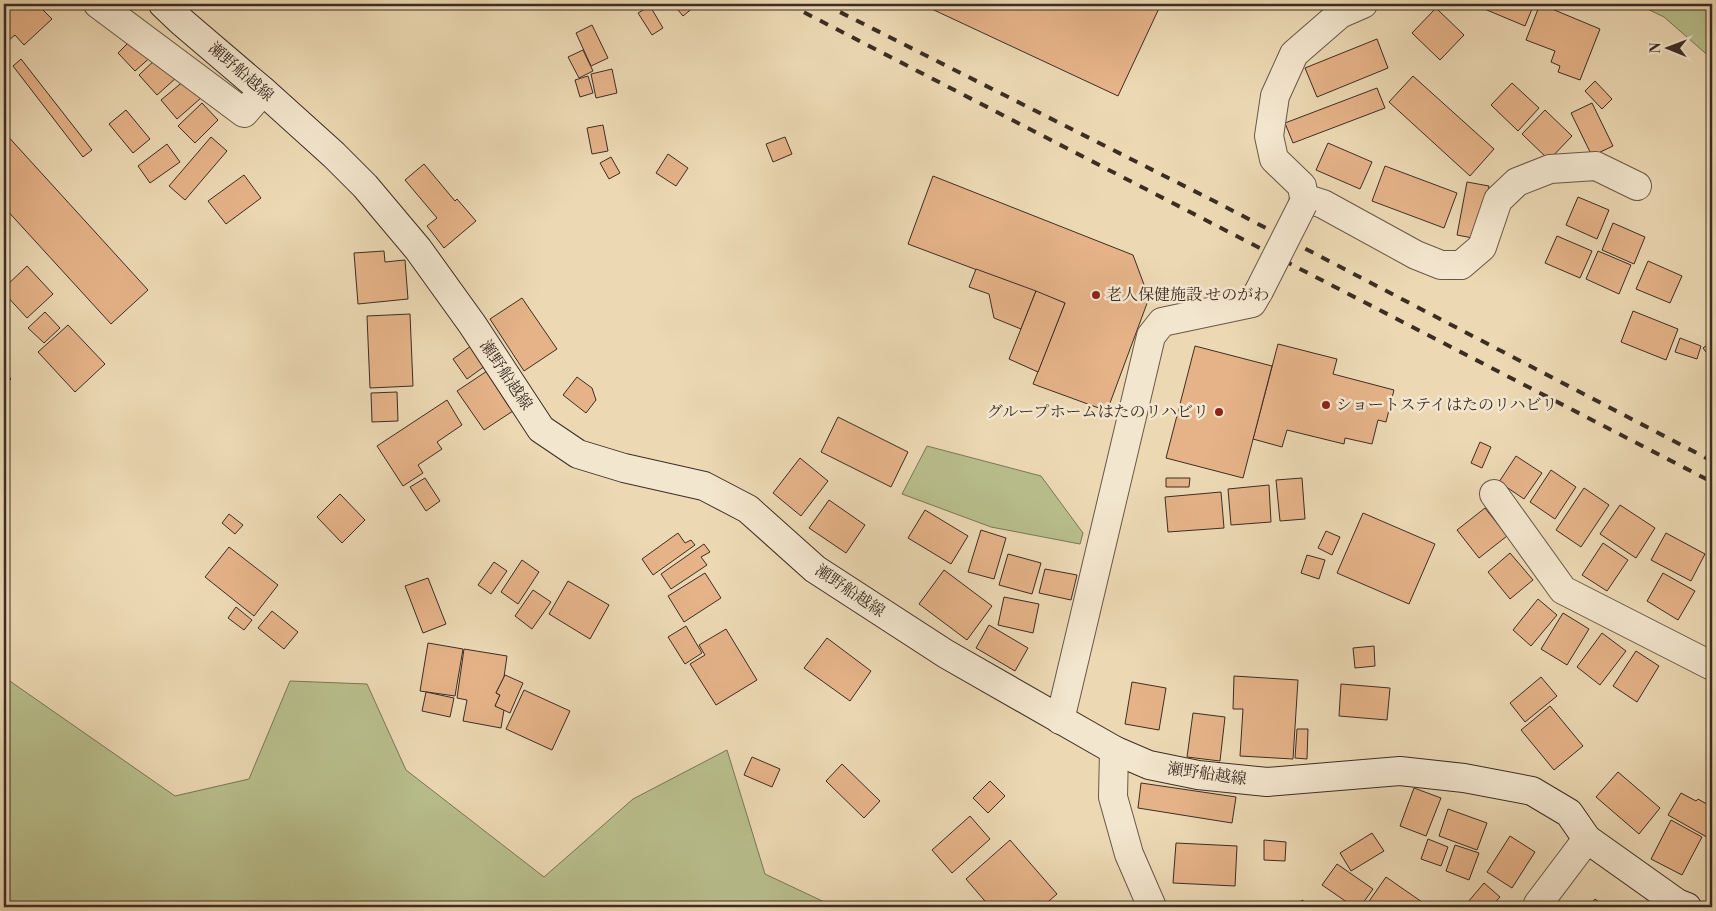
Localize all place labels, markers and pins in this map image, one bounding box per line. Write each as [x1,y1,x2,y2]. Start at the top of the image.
place label: 老人保健施設 せのがわ [1106,285,1269,305]
marker: 老人保健施設 せのがわ [1090,289,1102,301]
place label: ショートステイはたのリハビリ [1336,395,1558,415]
marker: ショートステイはたのリハビリ [1320,399,1332,411]
place label: グループホームはたのリハビリ [987,402,1209,422]
marker: グループホームはたのリハビリ [1213,406,1225,418]

